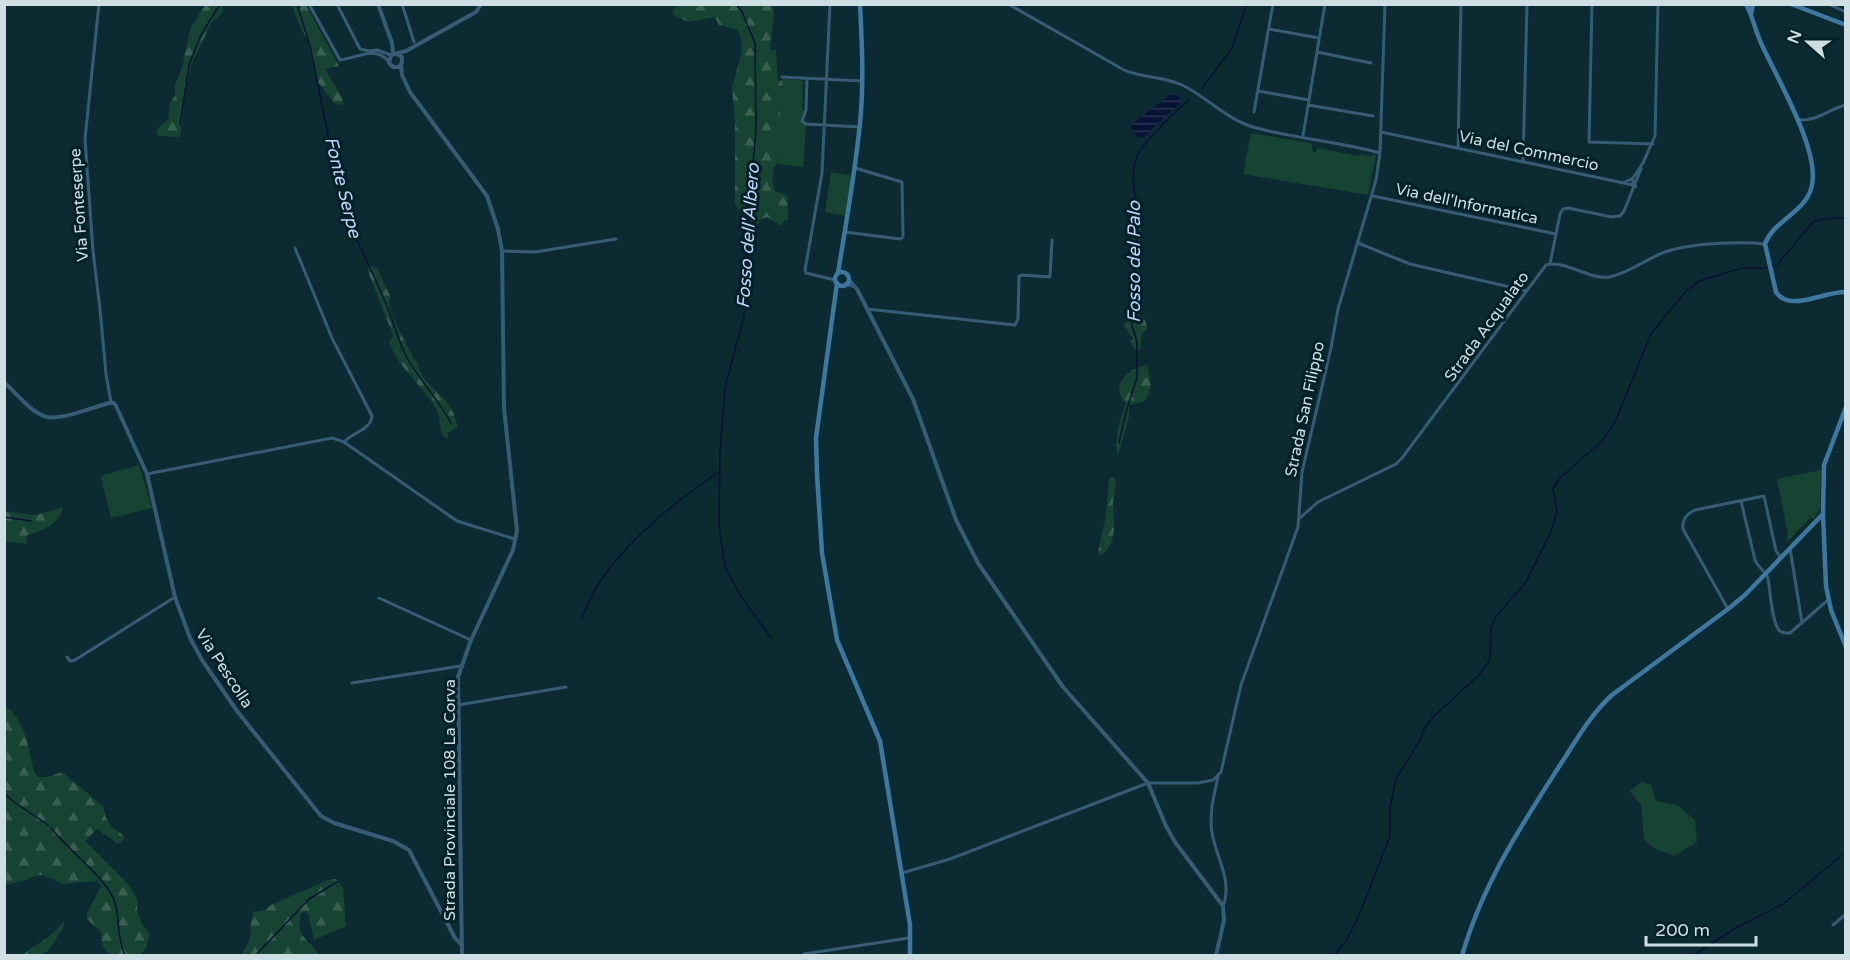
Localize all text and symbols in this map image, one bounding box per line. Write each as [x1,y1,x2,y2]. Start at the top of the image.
north arrow [1778,12,1838,72]
text: N [1783,27,1807,47]
street label: Via del Commercio [1457,126,1601,176]
water label: Fonte Serpe [320,134,366,241]
street label: Via Fonteserpe [65,148,93,262]
water label: Fosso dell'Albero [732,162,764,309]
street label: Via dell'Informatica [1394,179,1540,229]
water label: Fosso del Palo [1123,200,1145,323]
street label: Strada Acqualato [1440,267,1534,386]
street label: Strada San Filippo [1281,340,1329,479]
street label: Via Pescolla [191,625,257,712]
street label: Strada Provinciale 108 La Corva [440,679,460,921]
scale bar [1646,909,1756,947]
text: 200 m [1655,919,1710,941]

